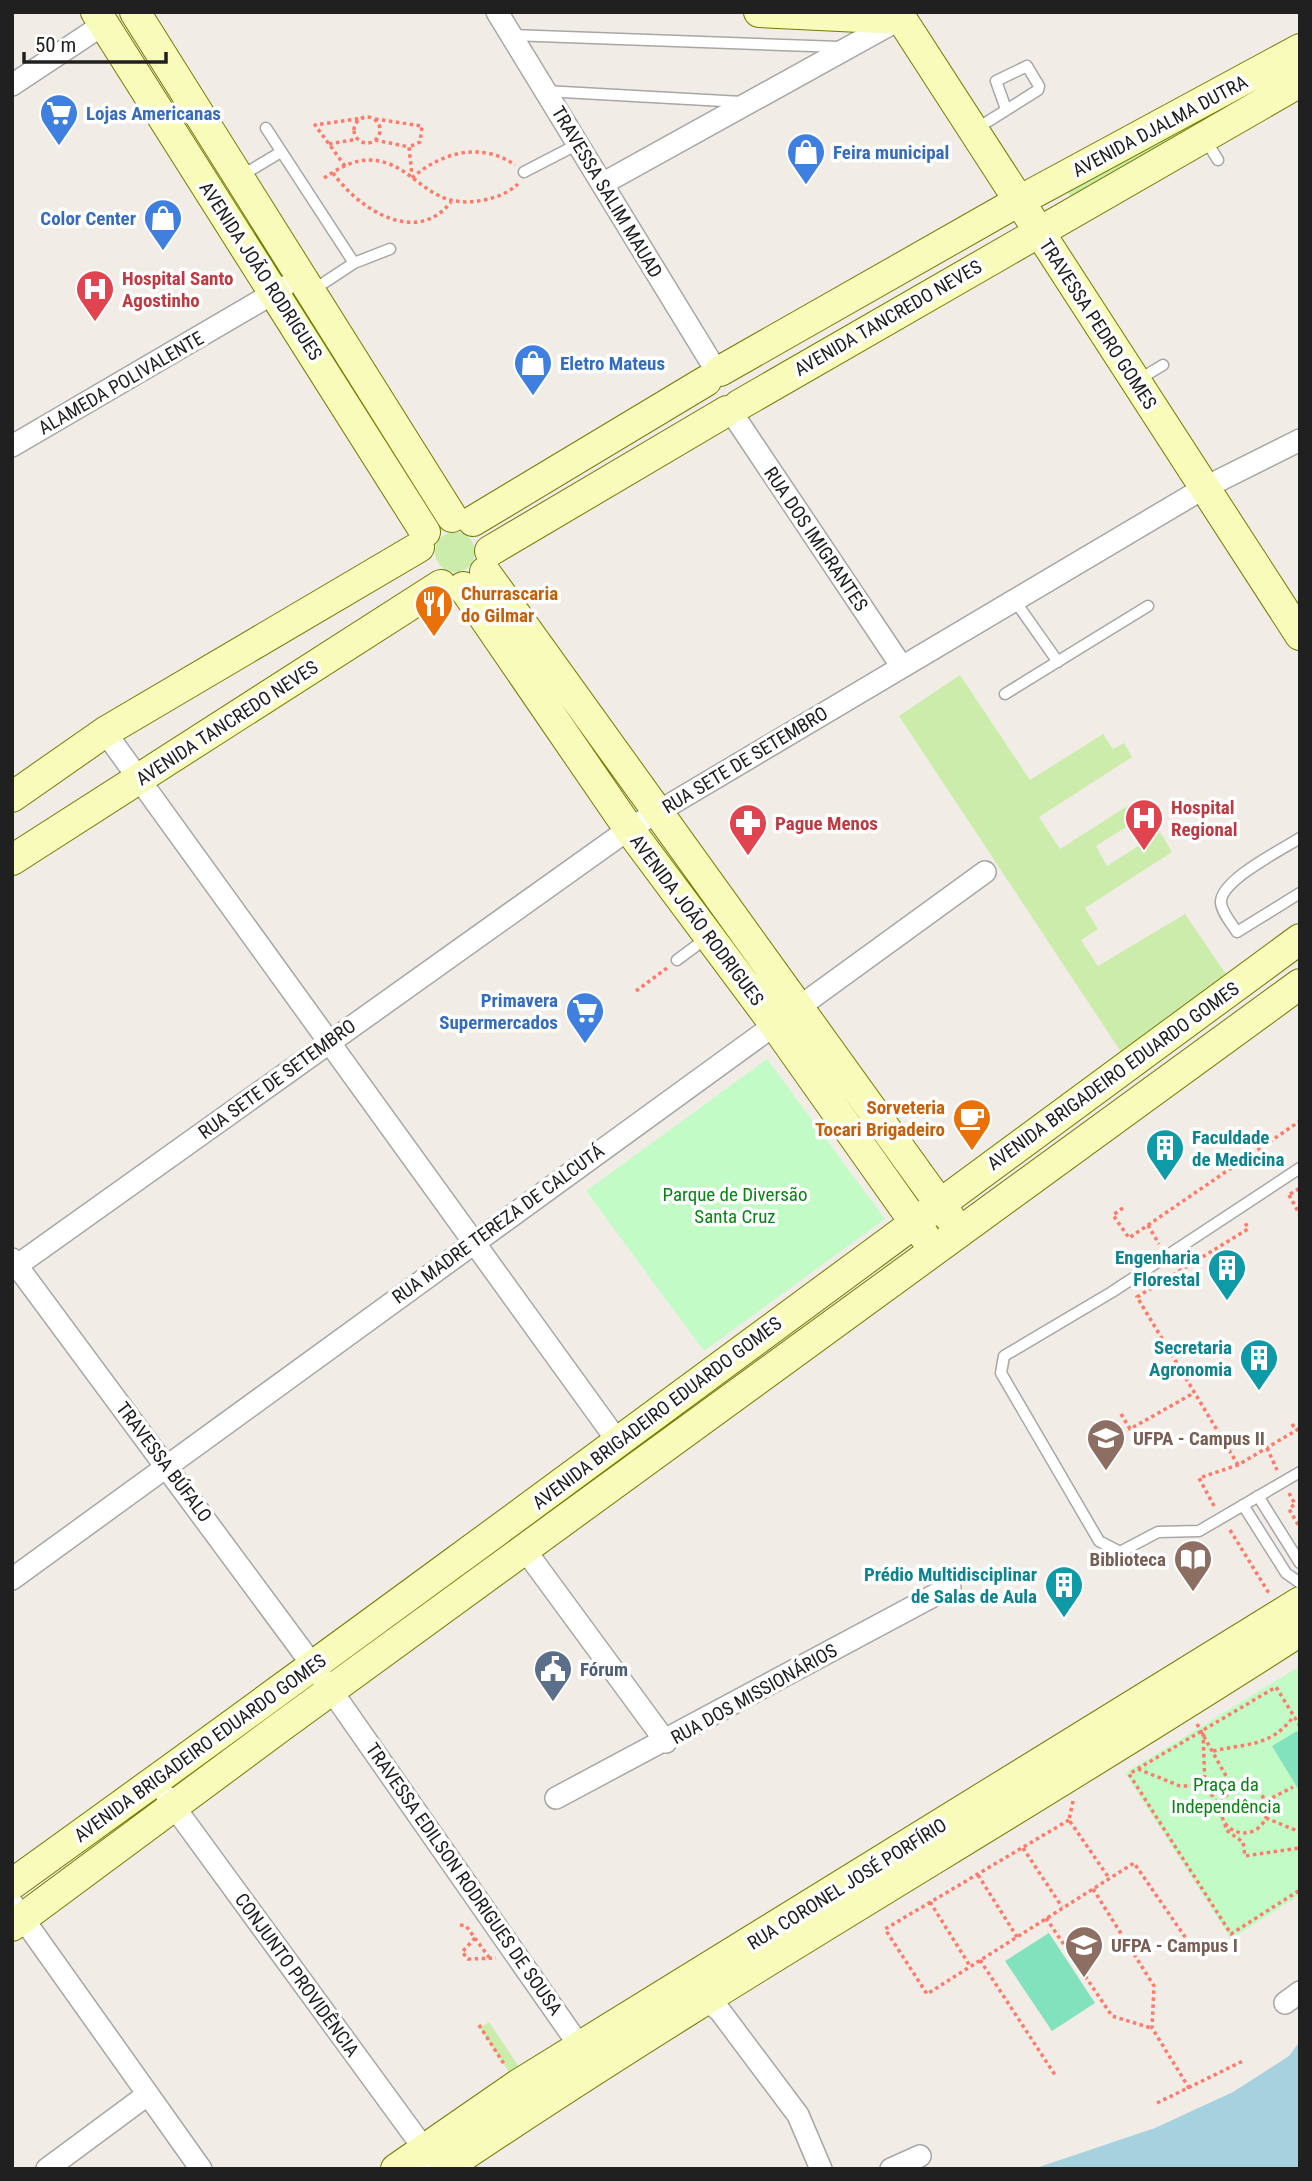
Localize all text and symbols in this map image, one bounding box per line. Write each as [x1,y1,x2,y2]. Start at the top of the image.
scale bar [24,21,166,65]
text: 50 m [35,33,76,57]
street label: AVENIDA DJALMA DUTRA [1069,70,1251,182]
supermarket icon: Lojas Americanas [38,92,80,147]
place label: Lojas Americanas [86,102,221,125]
street label: TRAVESSA SALIM MAUAD [547,102,667,282]
shop icon: Feira municipal [785,131,827,186]
place label: Feira municipal [833,141,949,164]
street label: AVENIDA JOÃO RODRIGUES [195,177,327,365]
shop icon: Color Center [142,197,184,252]
place label: Color Center [40,207,136,230]
street label: TRAVESSA PEDRO GOMES [1034,235,1162,414]
street label: AVENIDA TANCREDO NEVES [790,255,986,381]
place label: Hospital Santo Agostinho [122,267,233,312]
hospital icon: Hospital Santo Agostinho [74,268,116,323]
street label: ALAMEDA POLIVALENTE [34,326,208,440]
shop icon: Eletro Mateus [512,342,554,397]
place label: Eletro Mateus [560,352,665,375]
street label: RUA DOS IMIGRANTES [759,462,873,616]
place label: Churrascaria do Gilmar [461,582,558,627]
restaurant icon: Churrascaria do Gilmar [413,583,455,638]
street label: AVENIDA TANCREDO NEVES [132,655,322,790]
street label: RUA SETE DE SETEMBRO [658,702,832,818]
place label: Hospital Regional [1171,796,1238,841]
hospital icon: Hospital Regional [1123,797,1165,852]
pharmacy icon: Pague Menos [727,802,769,857]
place label: Pague Menos [775,812,878,835]
street label: AVENIDA JOÃO RODRIGUES [625,830,769,1010]
street label: AVENIDA BRIGADEIRO EDUARDO GOMES [983,977,1244,1175]
place label: Primavera Supermercados [439,989,558,1034]
supermarket icon: Primavera Supermercados [564,990,606,1045]
street label: RUA SETE DE SETEMBRO [194,1014,360,1144]
place label: Sorveteria Tocari Brigadeiro [815,1096,945,1141]
cafe icon: Sorveteria Tocari Brigadeiro [951,1097,993,1152]
place label: Faculdade de Medicina [1192,1126,1284,1171]
building icon: Faculdade de Medicina [1144,1127,1186,1182]
street label: RUA MADRE TEREZA DE CALCUTÁ [388,1139,608,1309]
park label: Parque de Diversão Santa Cruz [662,1183,808,1228]
place label: Engenharia Florestal [1115,1246,1200,1291]
building icon: Engenharia Florestal [1206,1247,1248,1302]
street label: AVENIDA BRIGADEIRO EDUARDO GOMES [528,1312,786,1514]
place label: Secretaria Agronomia [1149,1336,1232,1381]
building icon: Secretaria Agronomia [1238,1337,1280,1392]
street label: TRAVESSA BÚFALO [111,1397,217,1527]
school or university icon: UFPA - Campus II [1085,1417,1127,1472]
place label: UFPA - Campus II [1133,1427,1265,1450]
library icon: Biblioteca [1172,1538,1214,1593]
place label: Biblioteca [1090,1548,1166,1571]
place label: Prédio Multidisciplinar de Salas de Aula [864,1563,1037,1608]
building icon: Prédio Multidisciplinar de Salas de Aula [1043,1564,1085,1619]
street label: RUA DOS MISSIONÁRIOS [667,1639,841,1749]
public building icon: Fórum [532,1648,574,1703]
street label: AVENIDA BRIGADEIRO EDUARDO GOMES [70,1649,331,1847]
place label: Fórum [580,1658,628,1681]
street label: TRAVESSA EDILSON RODRIGUES DE SOUSA [361,1739,567,2020]
park label: Praça da Independência [1171,1773,1281,1818]
street label: RUA CORONEL JOSÉ PORFÍRIO [743,1813,951,1955]
street label: CONJUNTO PROVIDÊNCIA [230,1889,364,2061]
school or university icon: UFPA - Campus I [1063,1924,1105,1979]
place label: UFPA - Campus I [1111,1934,1238,1957]

